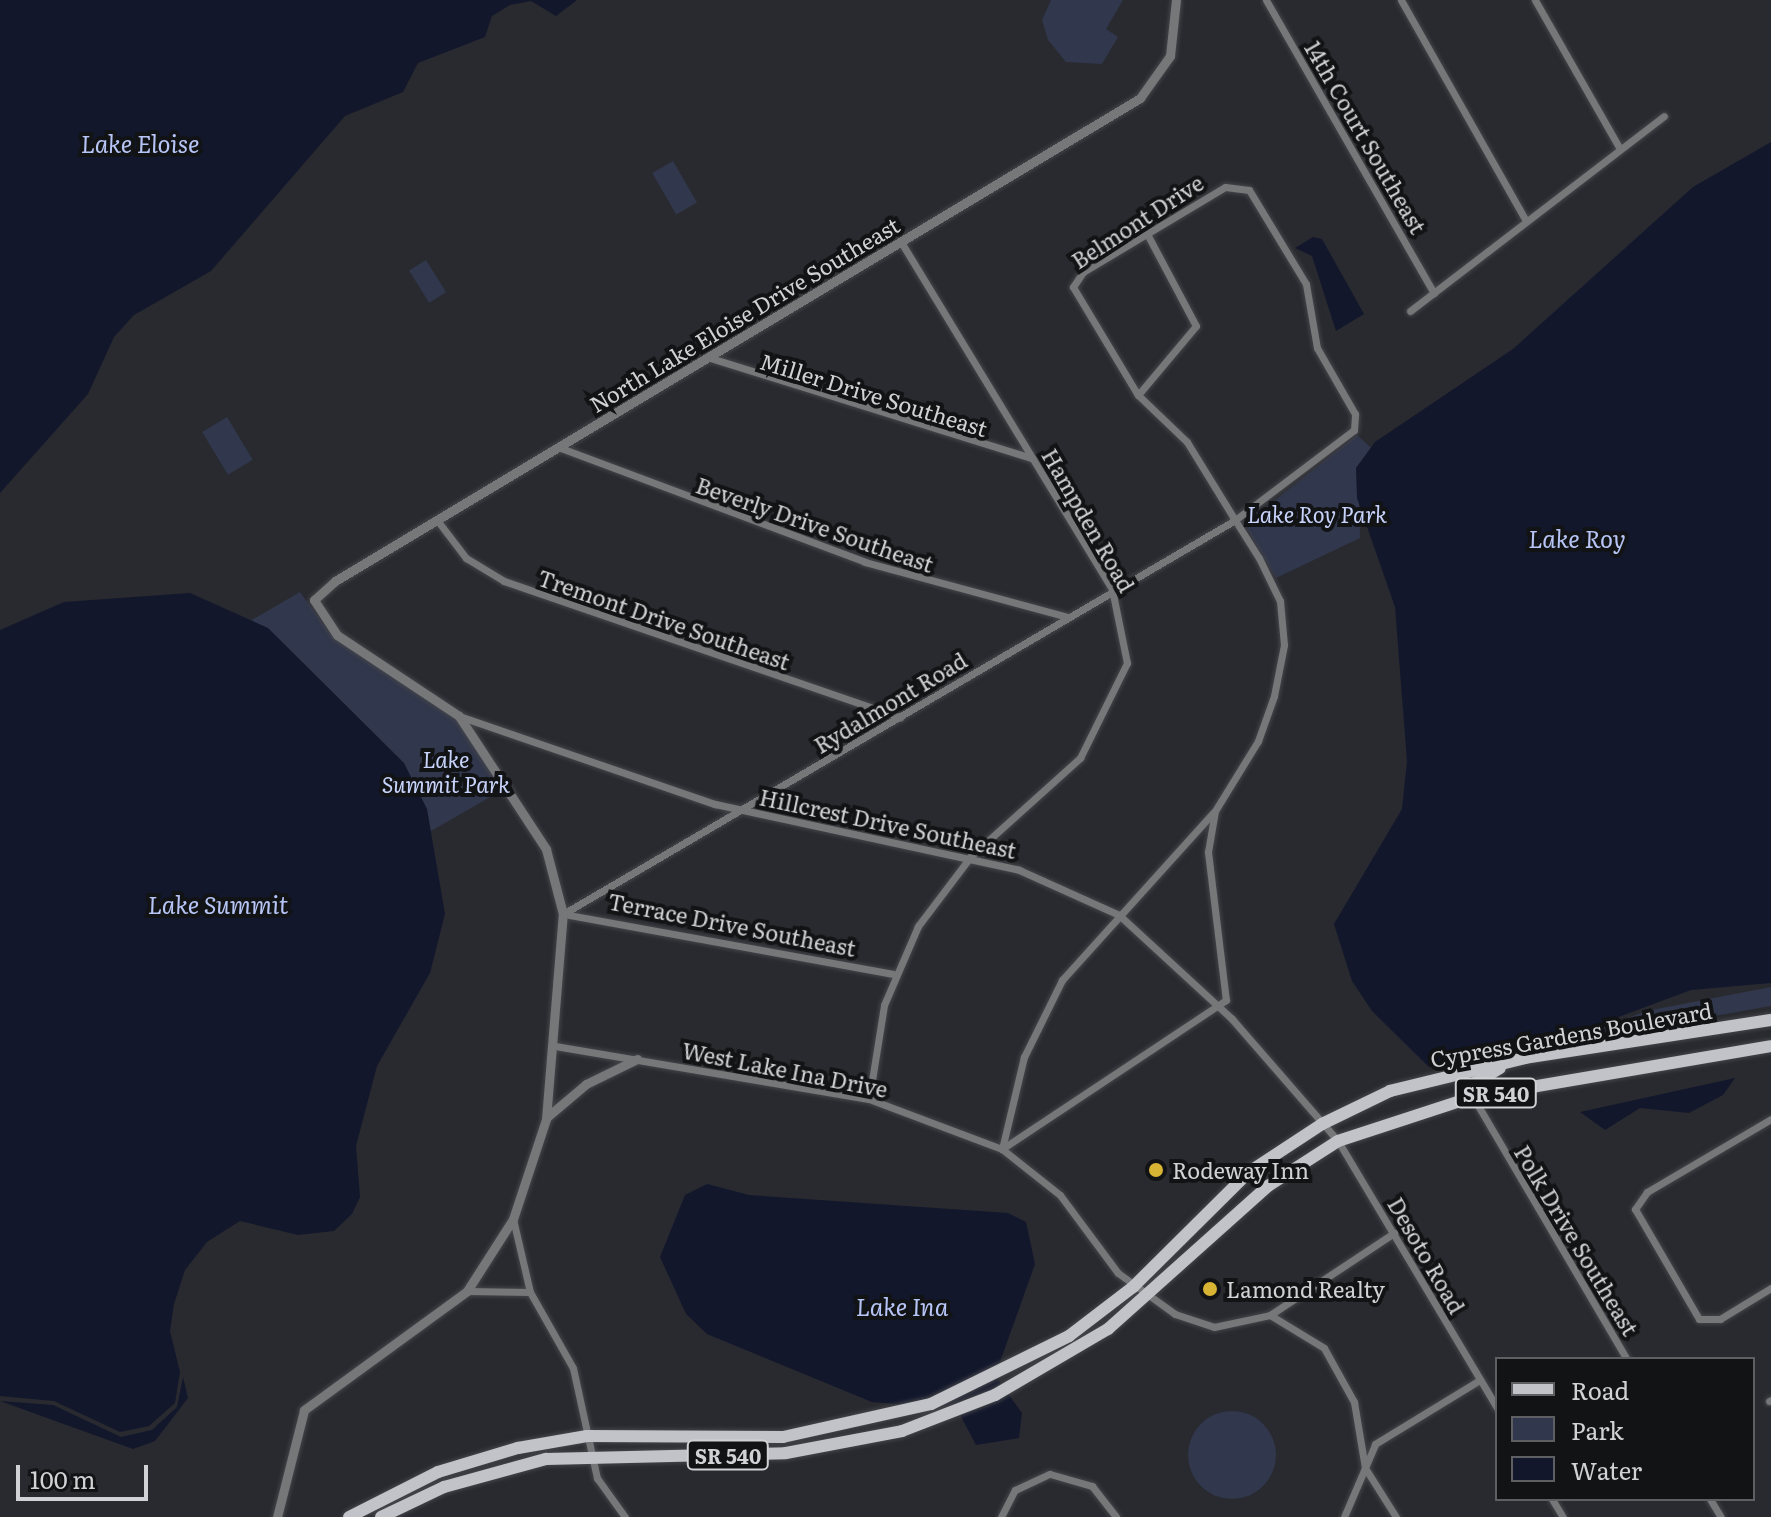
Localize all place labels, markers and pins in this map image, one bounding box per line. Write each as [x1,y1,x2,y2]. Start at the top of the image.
place label: Rodeway Inn [1172,1157,1309,1183]
marker: Rodeway Inn [1147,1161,1165,1179]
place label: Lamond Realty [1226,1276,1385,1302]
marker: Lamond Realty [1201,1280,1219,1298]

